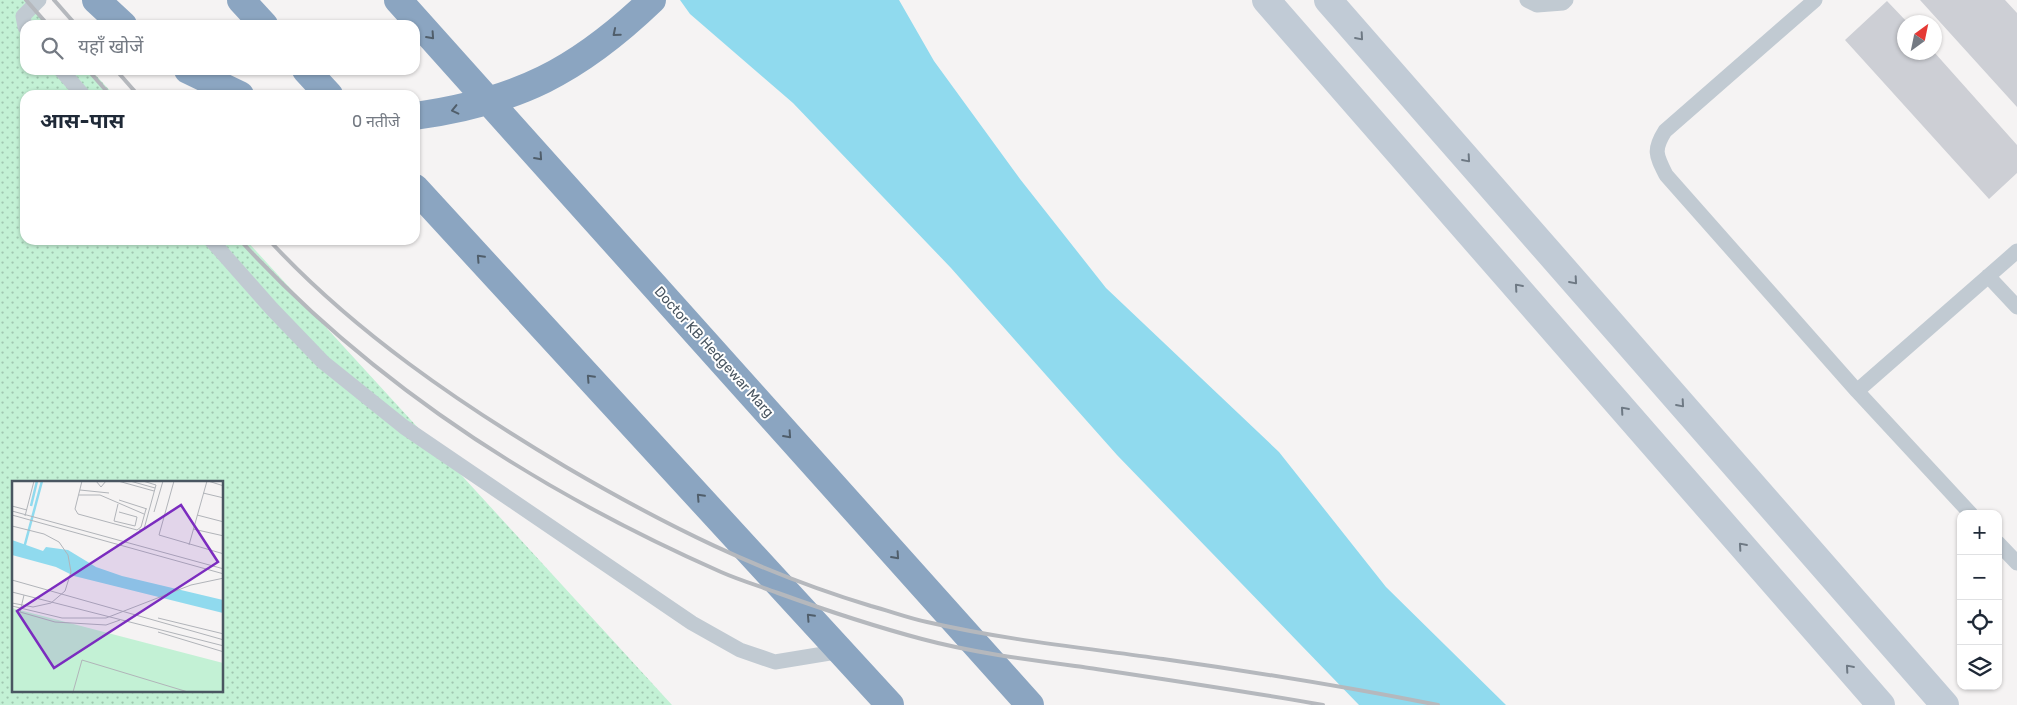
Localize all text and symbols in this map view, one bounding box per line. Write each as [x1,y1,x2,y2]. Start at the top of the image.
north arrow [1897,15,1942,60]
search box [20,20,420,75]
one-way arrow [612,27,621,36]
one-way arrow [425,31,434,40]
one-way arrow [1355,31,1364,40]
icon: search [38,34,66,62]
text: यहाँ खोजें [78,35,143,58]
one-way arrow [451,104,460,115]
text: आस-पास [40,108,124,133]
text: 0 नतीजे [352,112,400,131]
one-way arrow [533,152,542,161]
one-way arrow [1462,153,1470,162]
one-way arrow [477,255,486,264]
one-way arrow [1568,276,1577,285]
street label: Doctor KB Hedgewar Marg [651,283,777,421]
one-way arrow [1514,284,1523,293]
one-way arrow [587,374,596,383]
one-way arrow [1675,398,1684,407]
one-way arrow [1622,407,1630,416]
one-way arrow [782,429,791,438]
inset map [12,481,224,692]
one-way arrow [697,494,706,503]
map controls [1957,510,2002,690]
button: + [1957,510,2002,555]
one-way arrow [1739,542,1748,551]
one-way arrow [890,550,899,559]
button: − [1957,555,2002,600]
button: locate [1957,600,2002,645]
one-way arrow [807,613,816,622]
button: layers [1957,645,2002,690]
one-way arrow [1846,665,1855,674]

